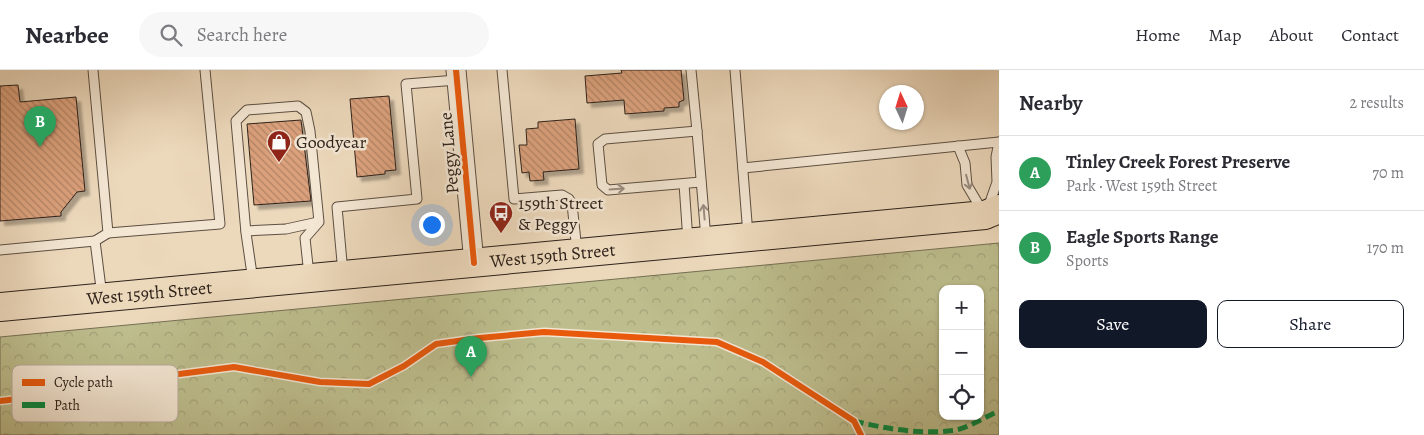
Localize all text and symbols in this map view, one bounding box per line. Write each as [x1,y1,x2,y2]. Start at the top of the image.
search box [139,12,489,57]
text: Nearbee [25,19,109,51]
icon: search [157,21,185,49]
text: Search here [197,22,287,48]
text: Home [1135,23,1180,47]
text: Map [1208,23,1241,47]
text: About [1269,23,1313,47]
text: Contact [1341,23,1399,47]
north arrow [879,85,924,130]
text: Nearby [1019,89,1082,117]
text: 2 results [1349,92,1404,114]
pin: B [24,106,56,147]
street label: Peggy Lane [433,111,465,195]
shop icon: Goodyear [266,129,292,163]
place label: Goodyear [296,130,366,154]
text: Tinley Creek Forest Preserve [1066,149,1290,175]
text: A [1030,162,1040,184]
text: 70 m [1372,162,1404,184]
one-way arrow [964,174,973,190]
text: Park · West 159th Street [1066,175,1217,197]
one-way arrow [609,184,625,194]
place label: 159th Street & Peggy [518,191,604,236]
bus stop icon: 159th Street & Peggy [488,200,514,234]
one-way arrow [699,204,709,220]
your location [419,212,445,238]
text: Eagle Sports Range [1066,224,1219,250]
text: B [1030,237,1040,259]
text: 170 m [1367,237,1404,259]
street label: West 159th Street [488,238,616,273]
text: Sports [1066,250,1109,272]
street label: West 159th Street [85,275,213,311]
map controls [939,285,984,420]
button: + [939,285,984,330]
button: Save [1019,300,1207,348]
button: Share [1217,300,1404,348]
button: − [939,330,984,375]
pin: A [455,336,487,377]
legend [12,365,178,422]
text: Cycle path [54,373,114,392]
button: locate [939,375,984,420]
text: Path [54,396,81,415]

